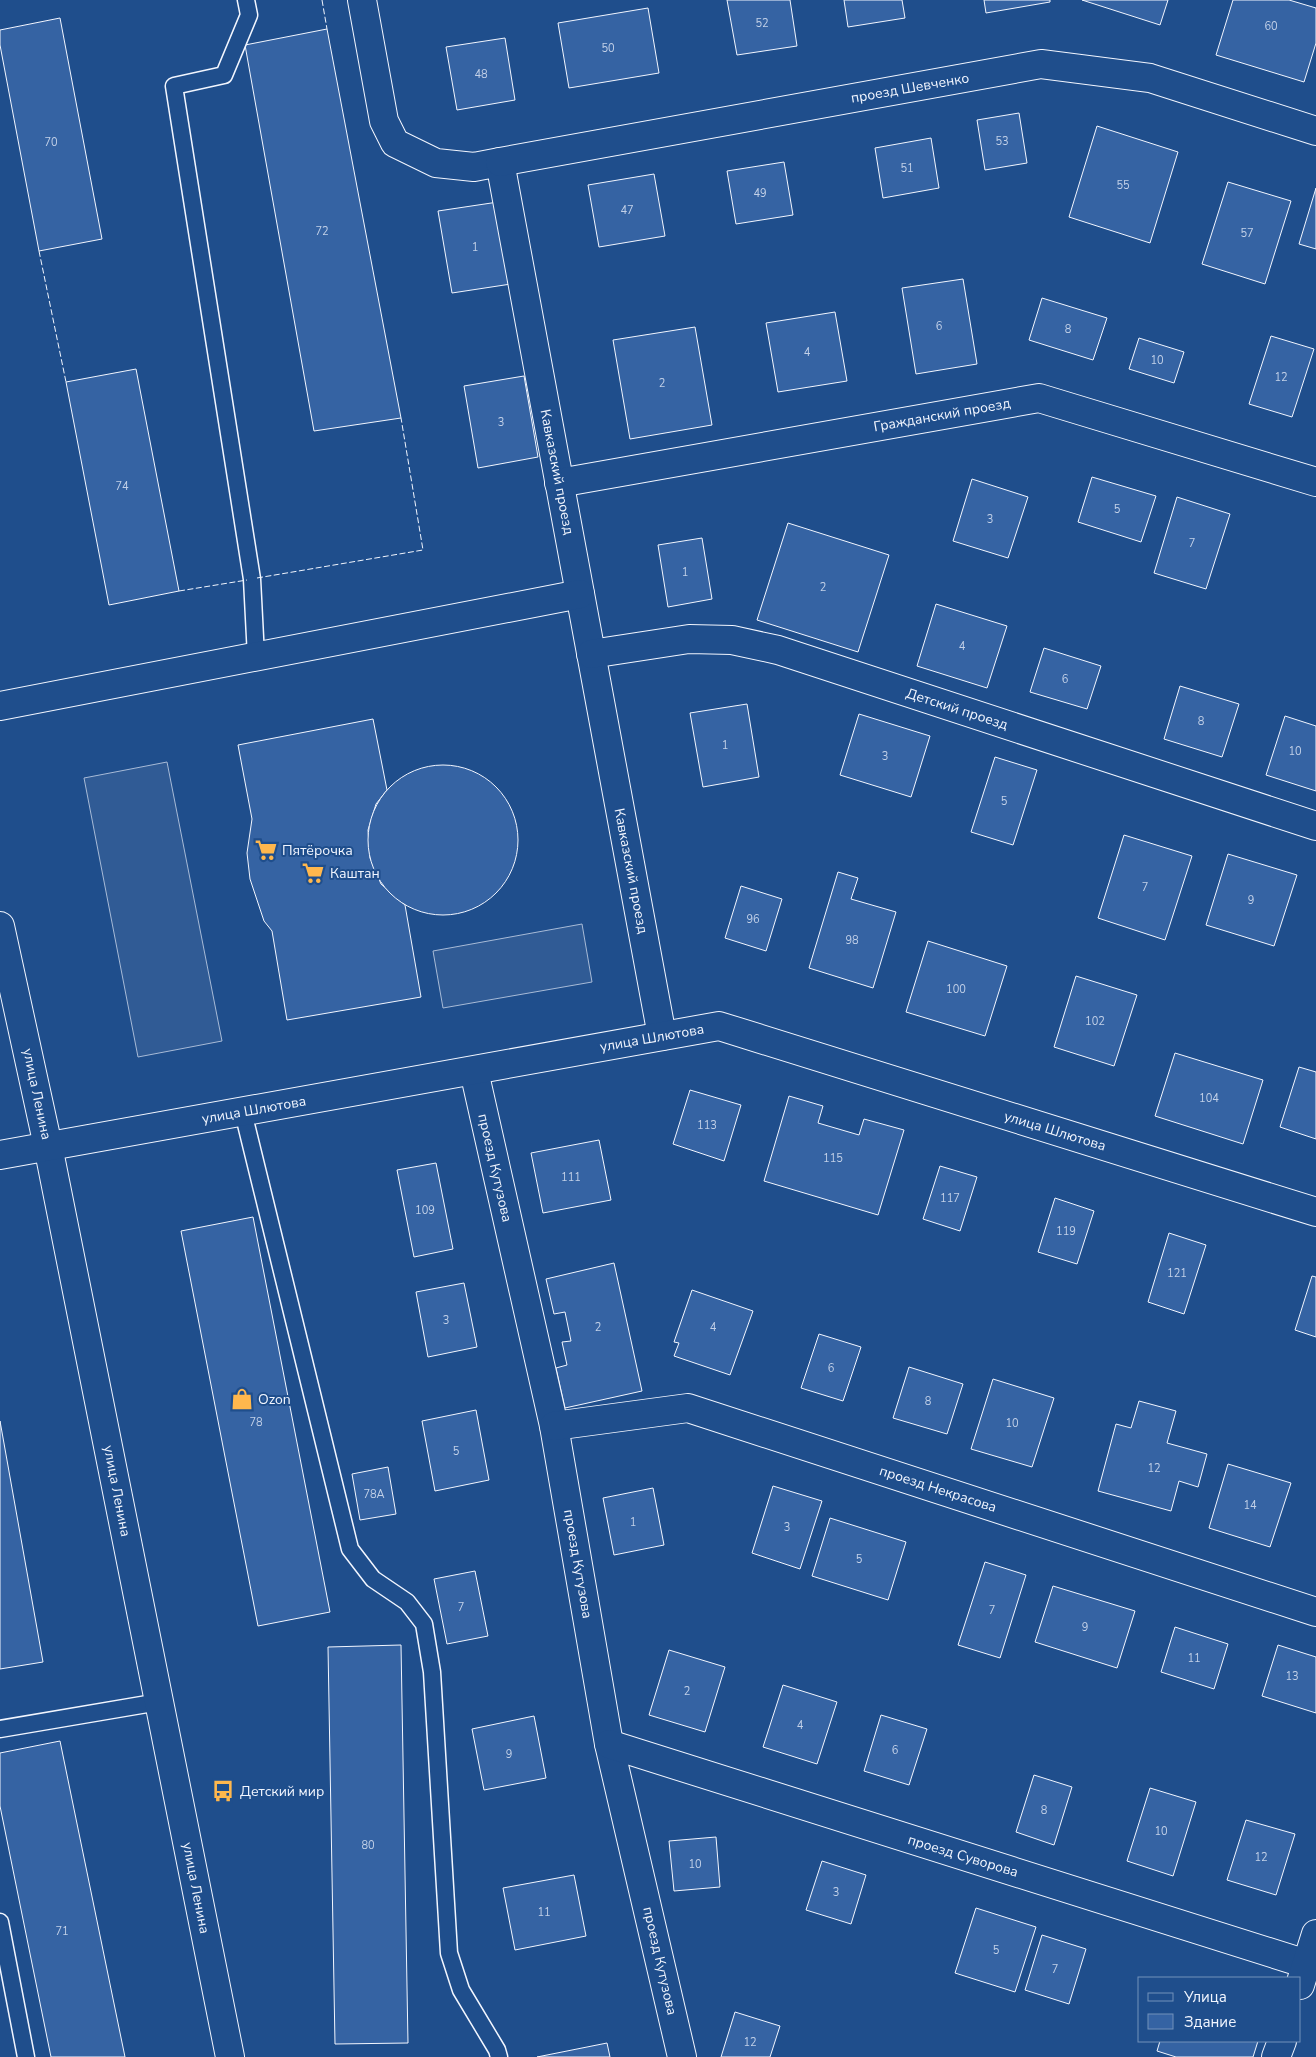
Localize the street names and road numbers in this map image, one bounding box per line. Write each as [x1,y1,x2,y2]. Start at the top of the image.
street label: проезд Шевченко [849,68,971,108]
street label: Гражданский проезд [872,394,1012,436]
street label: Кавказский проезд [536,408,578,536]
street label: Детский проезд [904,684,1010,734]
street label: Кавказский проезд [610,807,652,935]
street label: улица Шлютова [598,1019,706,1057]
street label: улица Ленина [18,1047,56,1141]
street label: улица Шлютова [200,1091,308,1129]
street label: улица Шлютова [1002,1106,1108,1156]
street label: проезд Кутузова [473,1112,517,1224]
street label: улица Ленина [99,1444,135,1538]
street label: проезд Некрасова [877,1461,999,1517]
street label: проезд Кутузова [559,1508,597,1620]
street label: проезд Суворова [905,1830,1021,1882]
street label: улица Ленина [178,1841,214,1935]
street label: проезд Кутузова [638,1905,682,2017]

